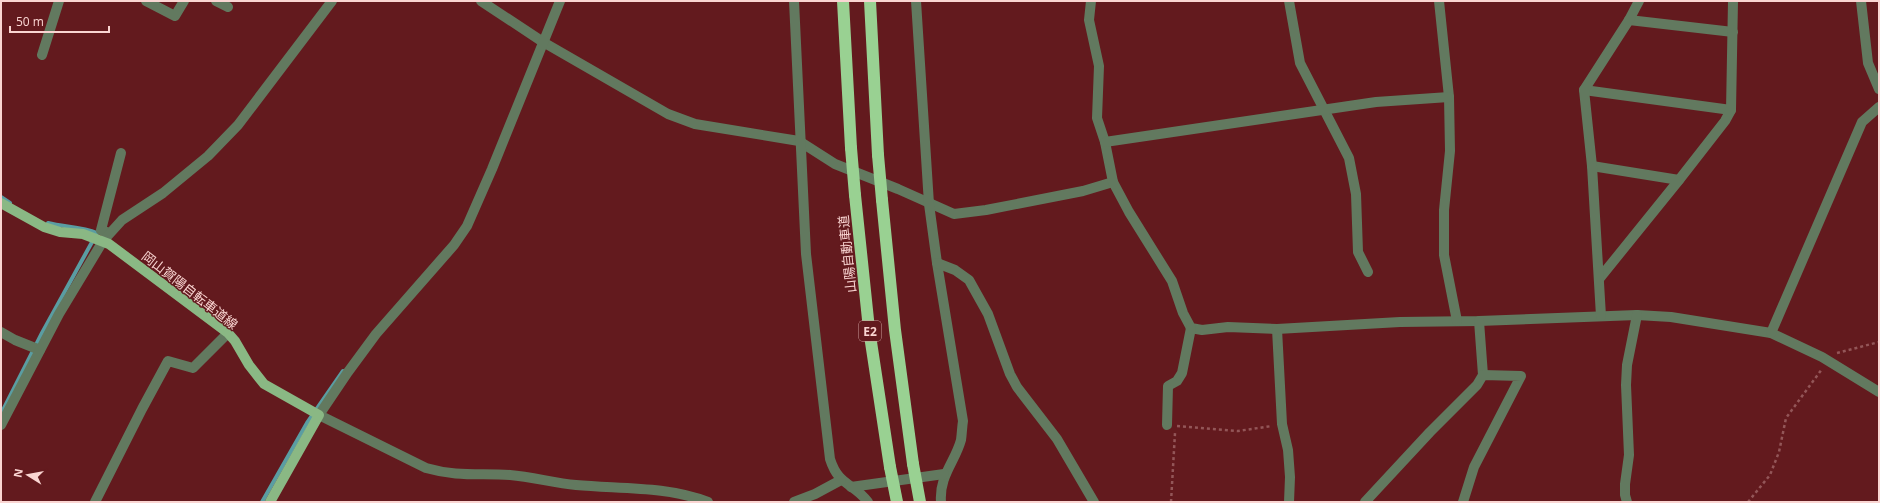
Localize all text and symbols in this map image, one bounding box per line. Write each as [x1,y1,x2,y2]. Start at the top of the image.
scale bar [10,8,109,34]
text: 50 m [16,13,44,30]
street label: 山陽自動車道 [834,214,860,294]
street label: 岡山賀陽自転車道線 [138,247,242,333]
road number: E2 [859,321,881,341]
north arrow [8,455,48,495]
text: N [9,467,26,479]

